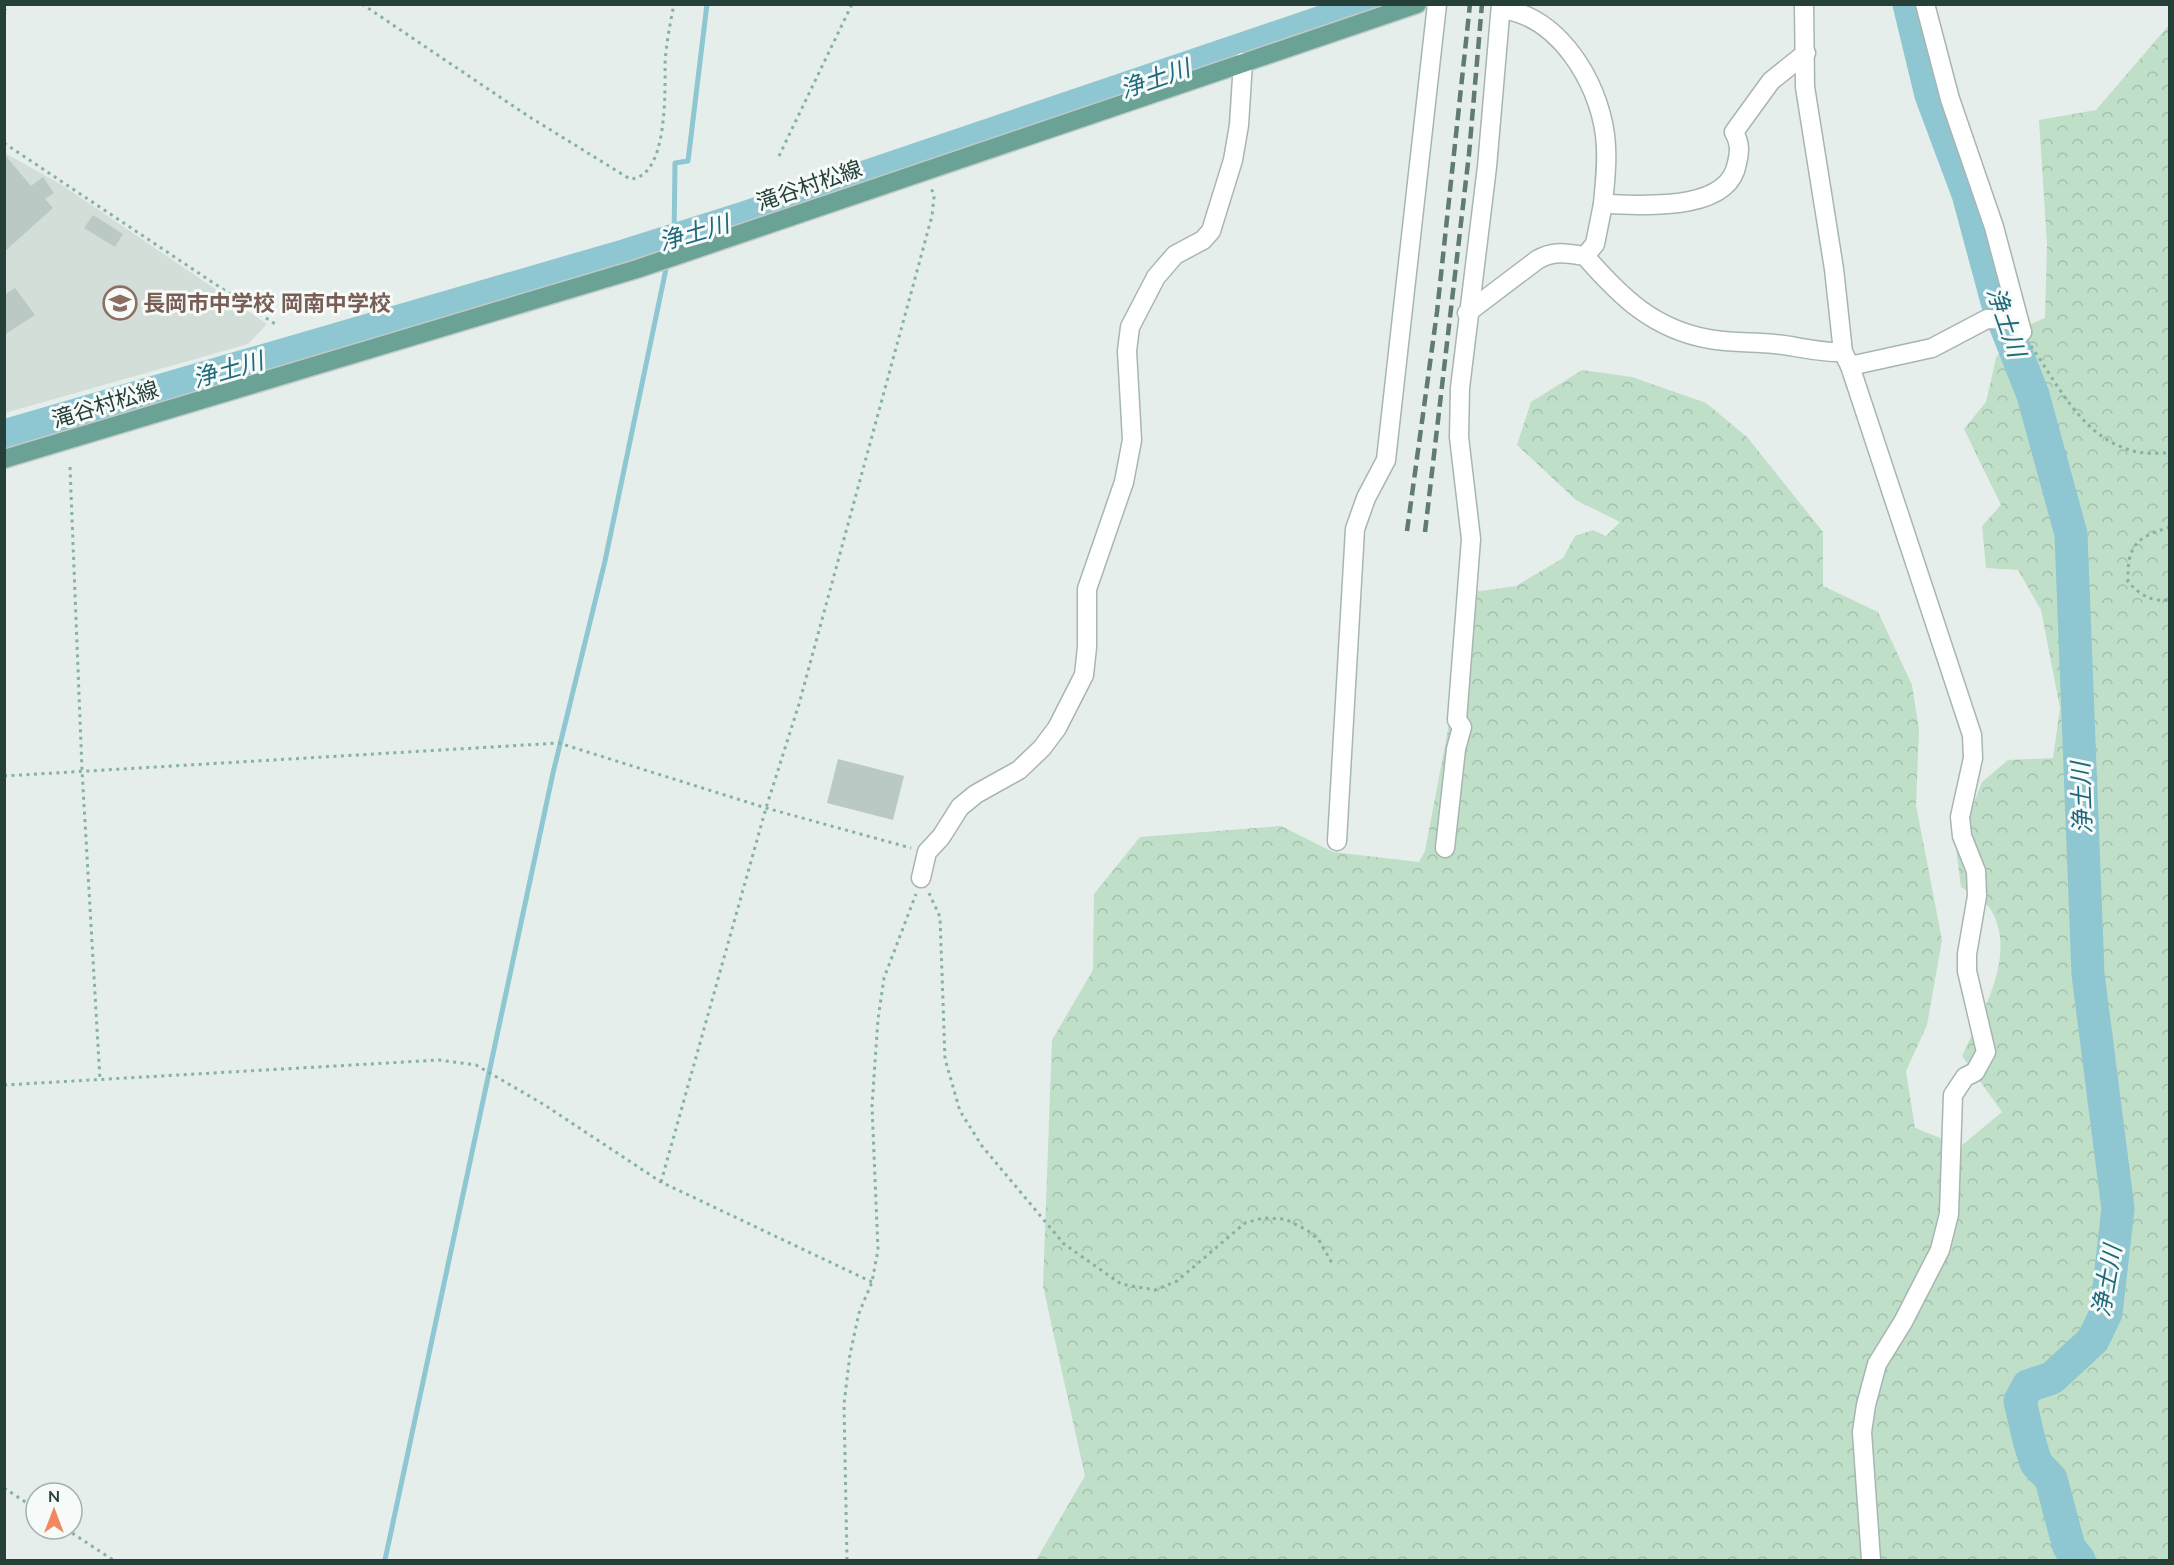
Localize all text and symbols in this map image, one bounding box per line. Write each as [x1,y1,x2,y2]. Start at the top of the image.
water label: 浄土川 [1116,51,1196,104]
street label: 滝谷村松線 [752,154,866,216]
water label: 浄土川 [655,207,735,256]
water label: 浄土川 [1981,283,2034,363]
school or university icon: 長岡市中学校 岡南中学校 [102,285,138,321]
place label: 長岡市中学校 岡南中学校 [143,289,391,317]
water label: 浄土川 [189,344,269,393]
street label: 滝谷村松線 [48,375,162,433]
water label: 浄土川 [2065,759,2097,835]
water label: 浄土川 [2085,1240,2128,1319]
north arrow [24,1481,84,1541]
text: N [48,1486,60,1506]

